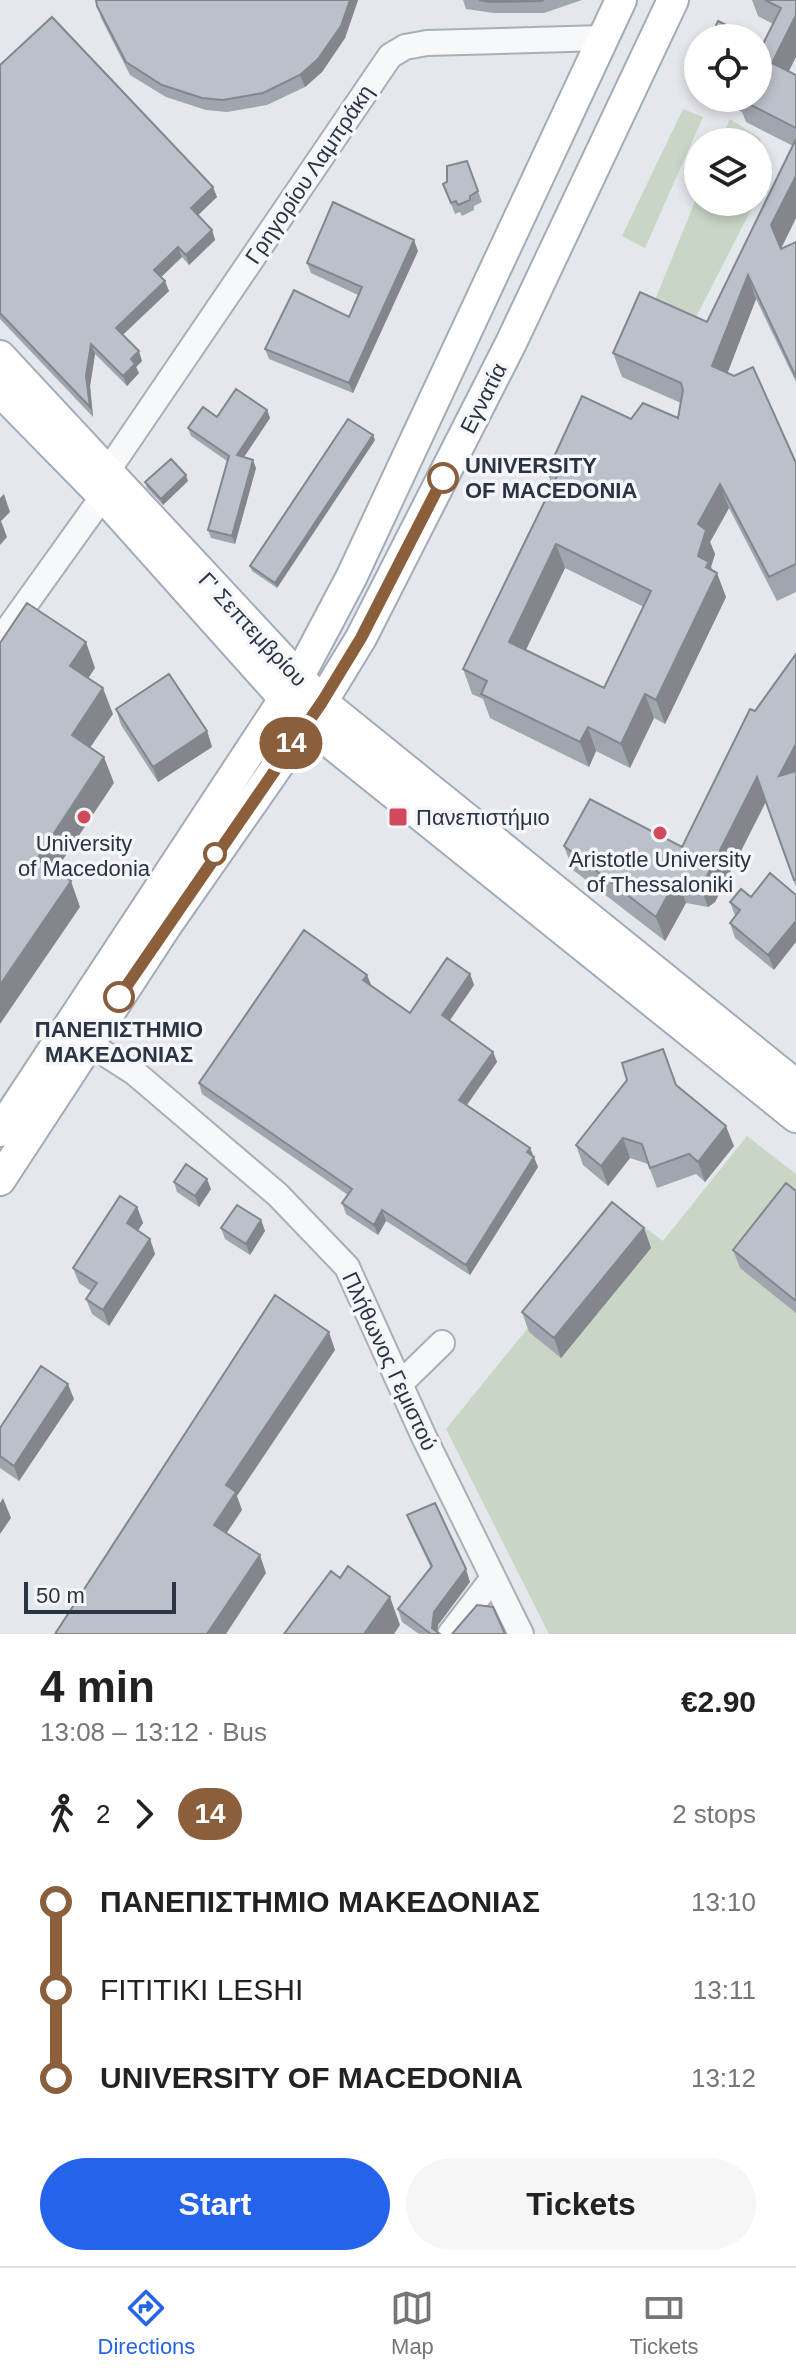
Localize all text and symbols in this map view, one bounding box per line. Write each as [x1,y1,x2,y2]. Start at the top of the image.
map controls [684,24,772,216]
button: locate [684,24,772,112]
street label: Γρηγορίου Λαμπράκη [240,80,379,268]
button: layers [684,128,772,216]
street label: Εγνατία [455,359,512,438]
place label: UNIVERSITY OF MACEDONIA [465,453,637,503]
marker: UNIVERSITY OF MACEDONIA [428,463,458,493]
street label: Γ' Σεπτεμβρίου [194,567,312,691]
line badge: 14 [255,717,327,769]
text: 14 [275,727,307,758]
place label: Πανεπιστήμιο [416,805,550,830]
marker: Πανεπιστήμιο [387,806,409,828]
marker: University of Macedonia [75,808,93,826]
marker: Aristotle University of Thessaloniki [651,824,669,842]
place label: University of Macedonia [18,831,151,881]
unlabelled marker [204,843,226,865]
place label: Aristotle University of Thessaloniki [569,847,751,897]
marker: ΠΑΝΕΠΙΣΤΗΜΙΟ ΜΑΚΕΔΟΝΙΑΣ [104,982,134,1012]
place label: ΠΑΝΕΠΙΣΤΗΜΙΟ ΜΑΚΕΔΟΝΙΑΣ [35,1017,203,1067]
street label: Πλήθωνος Γεμιστού [337,1268,442,1454]
scale bar [24,1578,176,1614]
text: 50 m [36,1583,85,1608]
text: 4 min [40,1662,155,1711]
text: €2.90 [681,1685,756,1718]
text: 13:08 – 13:12 · Bus [40,1717,267,1747]
icon: walk [40,1792,84,1836]
icon: forward [122,1792,166,1836]
text: 14 [194,1798,226,1829]
text: 2 [96,1799,110,1829]
text: 2 stops [672,1799,756,1829]
text: ΠΑΝΕΠΙΣΤΗΜΙΟ ΜΑΚΕΔΟΝΙΑΣ [100,1885,540,1918]
text: 13:10 [691,1887,756,1917]
text: FITITIKI LESHI [100,1973,303,2006]
text: 13:11 [693,1975,756,2005]
text: UNIVERSITY OF MACEDONIA [100,2061,523,2094]
text: 13:12 [691,2063,756,2093]
button: Start [40,2158,390,2250]
button: Tickets [406,2158,756,2250]
tab: Directions [98,2286,195,2360]
tab: Map [390,2286,434,2360]
tab: Tickets [630,2286,698,2360]

